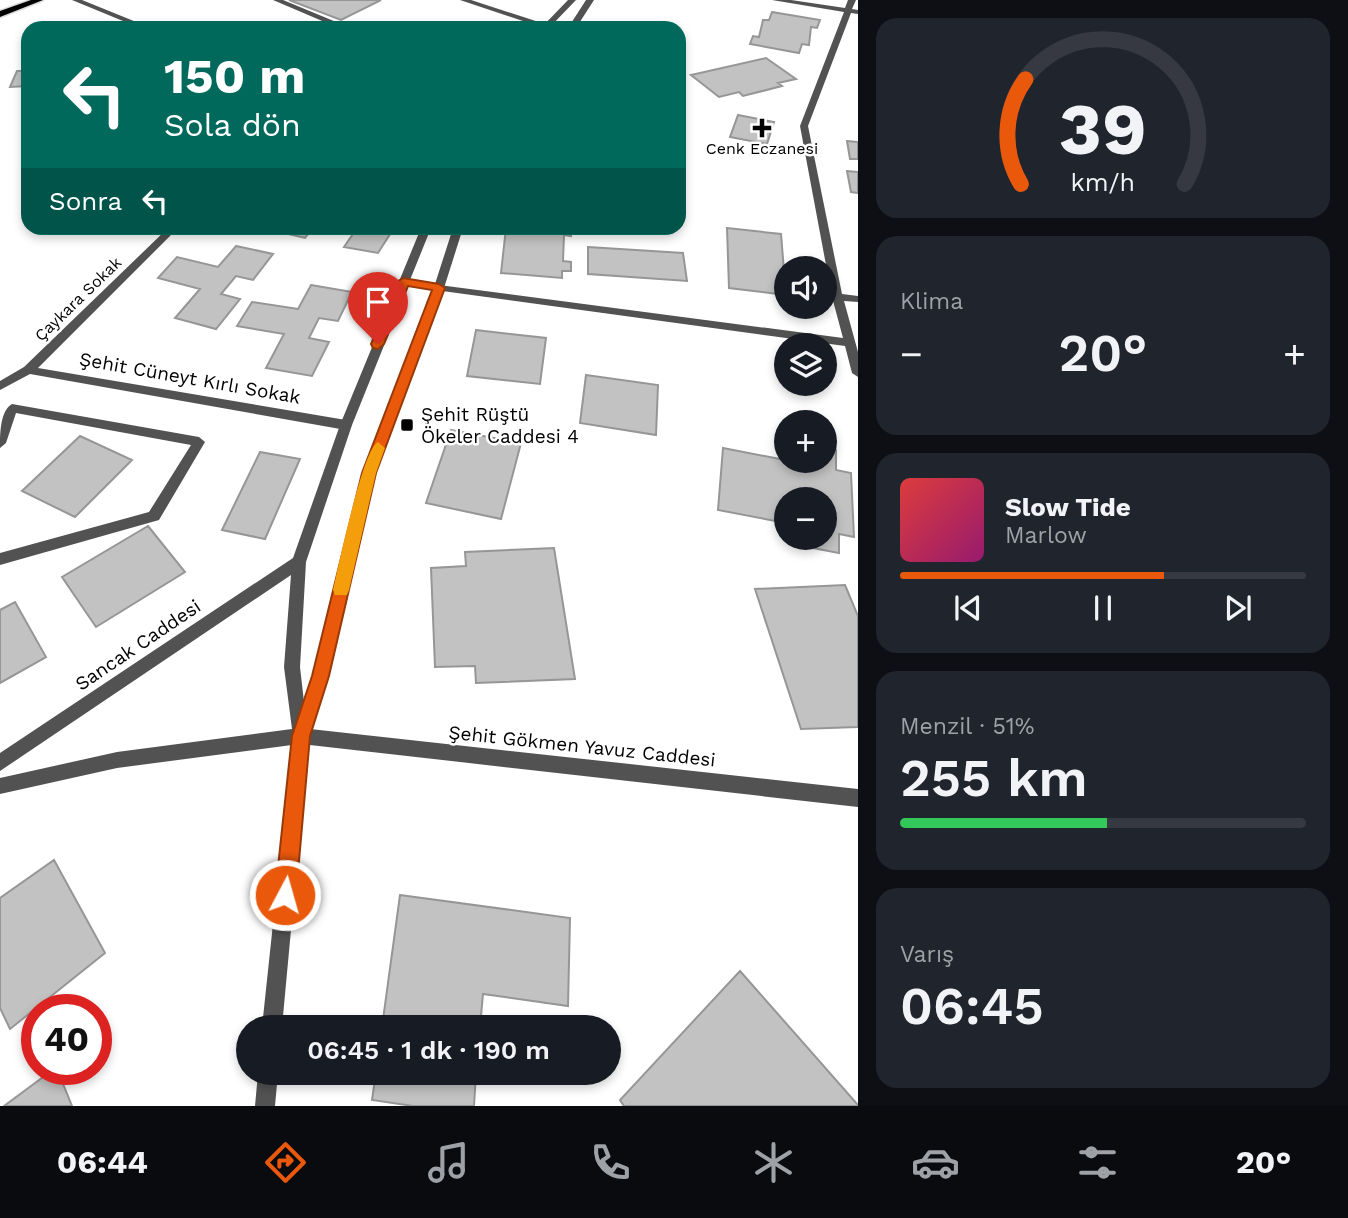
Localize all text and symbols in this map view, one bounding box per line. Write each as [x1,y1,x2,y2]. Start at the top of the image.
text: 150 m [164,47,305,105]
icon: left [49,49,140,140]
text: 39 [1059,86,1147,172]
text: Sola dön [164,106,301,144]
marker: Cenk Eczanesi [754,120,770,136]
place label: Cenk Eczanesi [706,139,818,158]
text: km/h [1071,168,1135,197]
icon: left [136,182,174,220]
text: Sonra [49,186,122,216]
street label: Çaykara Sokak [31,253,125,345]
map controls [774,256,837,550]
button: sound [774,256,837,319]
pin [348,272,408,344]
icon: arrive [359,283,397,321]
text: Klima [900,288,963,315]
text: 20° [1059,323,1147,384]
text: − [900,332,923,376]
text: + [1283,332,1306,376]
button: layers [774,333,837,396]
street label: Şehit Cüneyt Kırlı Sokak [78,347,302,409]
place label: Şehit Rüştü Ökeler Caddesi 4 [421,403,579,448]
button: + [774,410,837,473]
marker: Şehit Rüştü Ökeler Caddesi 4 [399,417,415,433]
button: − [774,487,837,550]
text: Slow Tide [1005,492,1131,522]
text: Marlow [1005,522,1087,549]
icon: previous [949,589,987,627]
icon: pause [1084,589,1122,627]
icon: next [1219,589,1257,627]
street label: Sancak Caddesi [71,595,205,695]
text: Menzil · 51% [900,713,1035,740]
street label: Şehit Gökmen Yavuz Caddesi [447,721,717,771]
text: 255 km [900,748,1088,809]
position arrow [248,858,322,932]
text: Varış [900,941,954,968]
text: 06:45 [900,976,1044,1037]
speed limit sign: 40 [21,994,112,1085]
text: 06:45 · 1 dk · 190 m [307,1035,550,1065]
icon: directions [261,1138,310,1187]
icon: music [424,1138,473,1187]
icon: phone [586,1138,635,1187]
icon: climate [749,1138,798,1187]
icon: car [911,1138,960,1187]
icon: filters [1073,1138,1122,1187]
text: 06:44 [57,1143,148,1181]
text: 20° [1236,1143,1291,1181]

